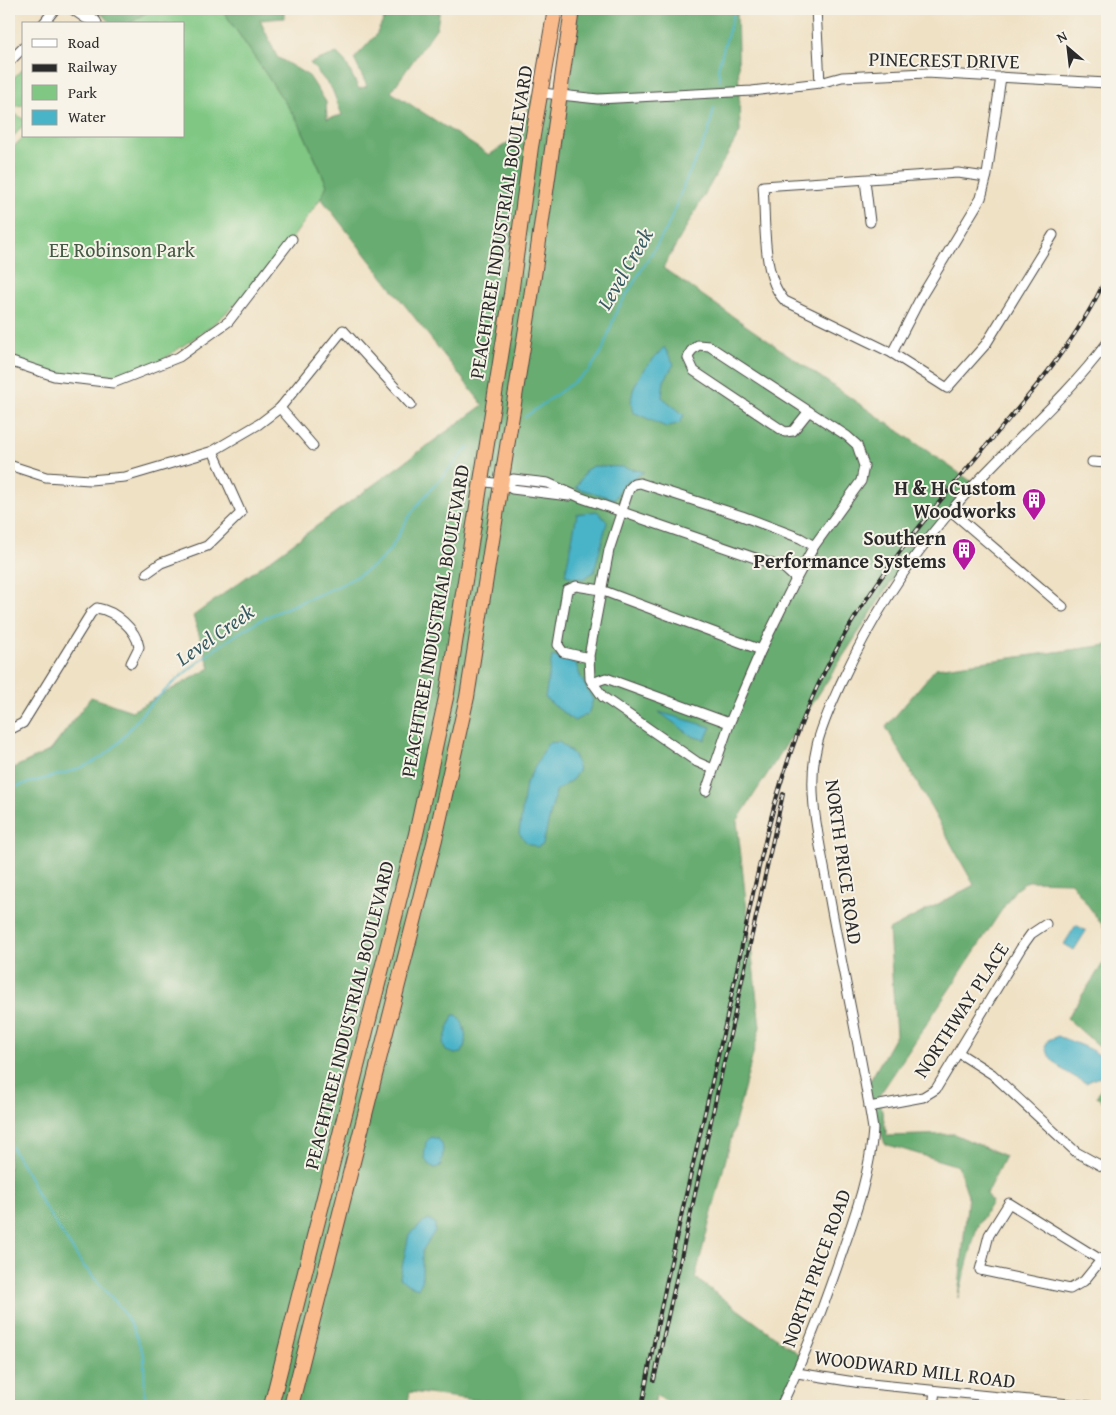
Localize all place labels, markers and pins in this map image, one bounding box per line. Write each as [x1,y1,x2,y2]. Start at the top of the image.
place label: H & H Custom Woodworks [894,473,1016,525]
building icon: H & H Custom Woodworks [1021,487,1047,521]
place label: Southern Performance Systems [753,523,946,575]
building icon: Southern Performance Systems [951,537,977,571]

